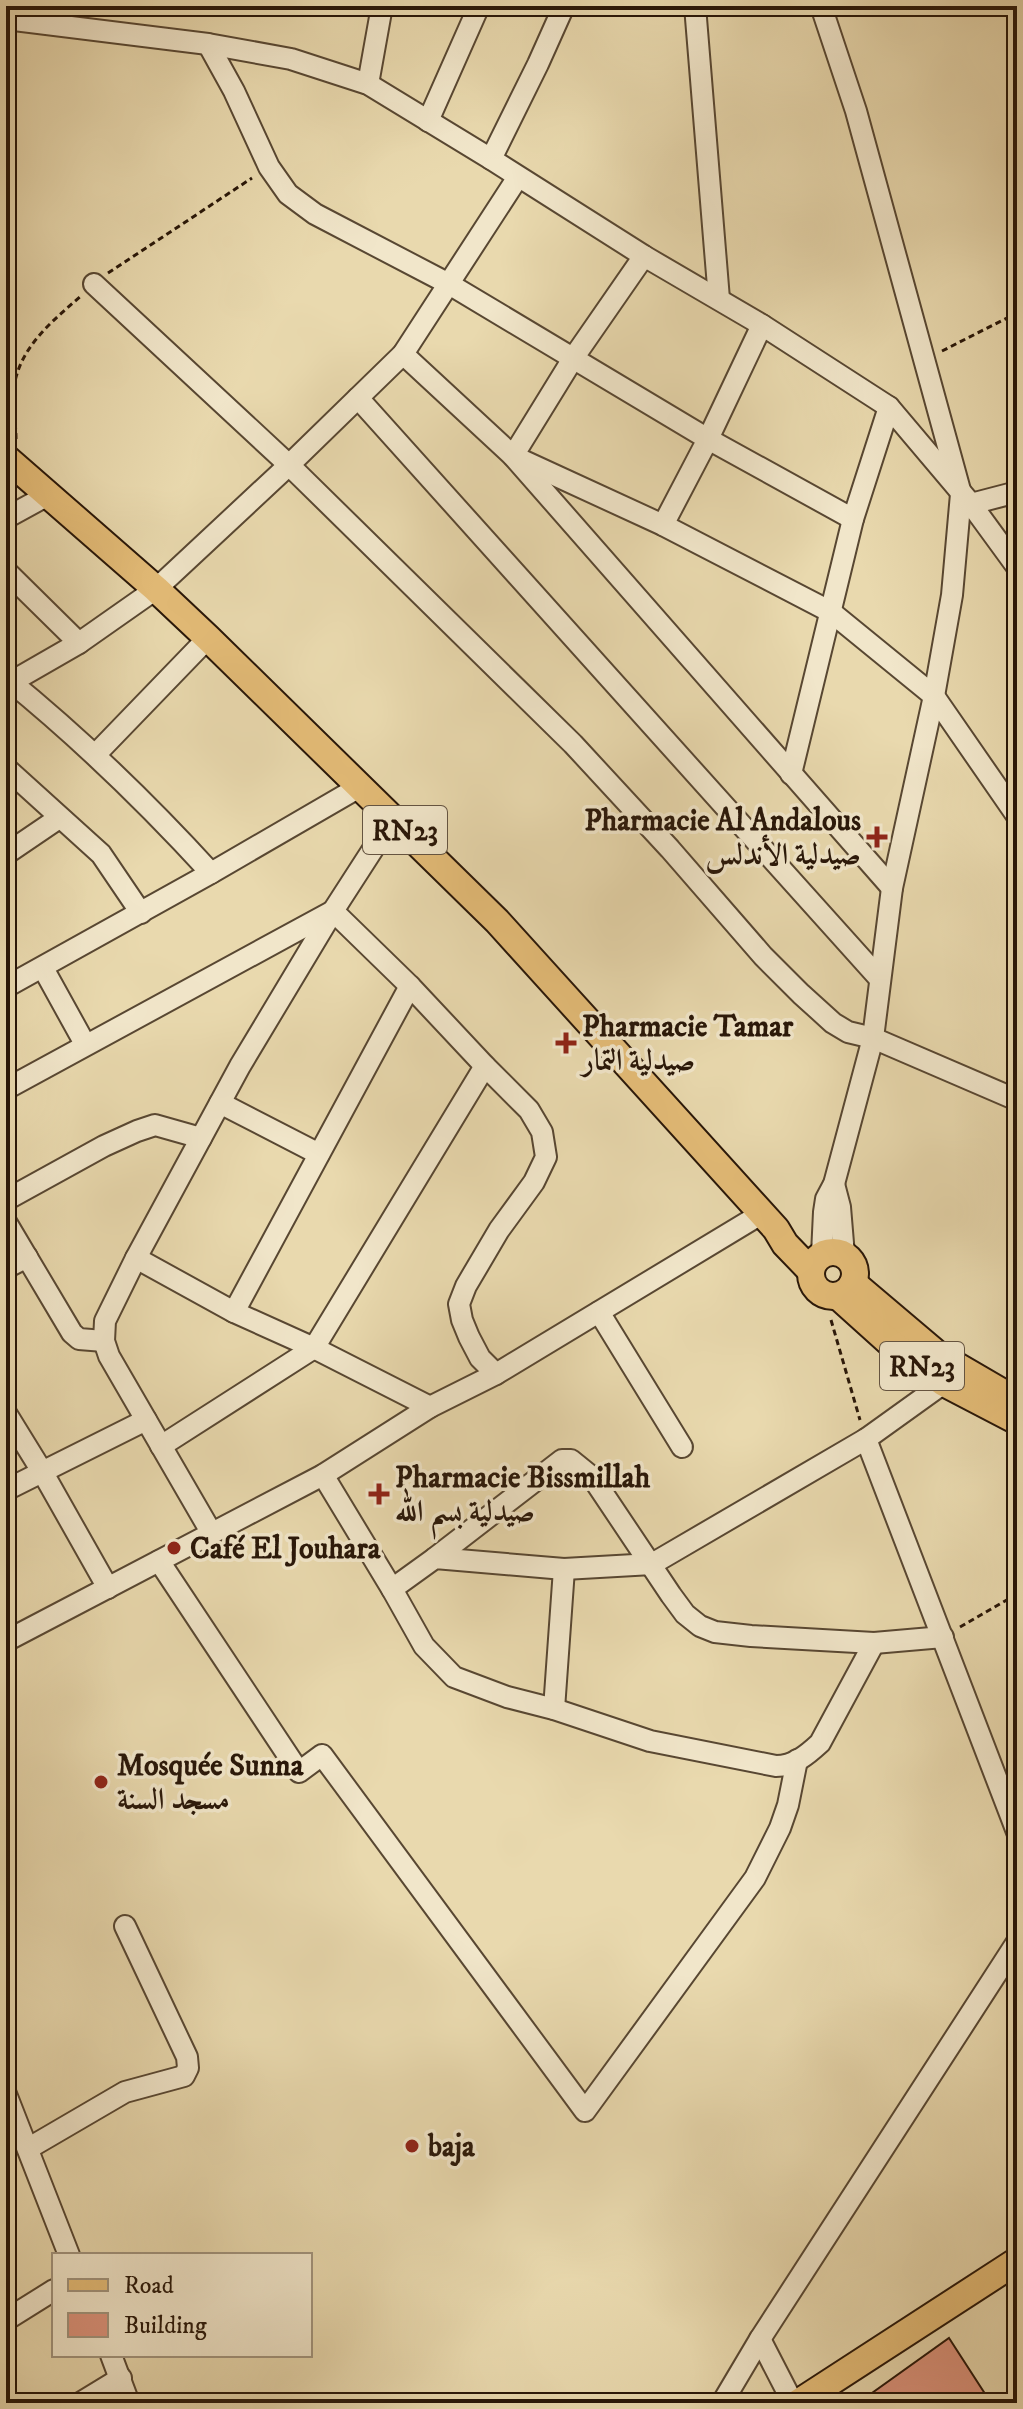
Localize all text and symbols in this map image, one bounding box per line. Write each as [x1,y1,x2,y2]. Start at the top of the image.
place label: Pharmacie Al Andalous صيدلية الأندلس [584,803,861,875]
road number: RN23 [363,806,447,854]
marker: Pharmacie Al Andalous صيدلية الأندلس [868,828,886,846]
place label: Pharmacie Tamar صيدلية التمار [579,1009,794,1080]
marker: Pharmacie Tamar صيدلية التمار [557,1034,575,1052]
road number: RN23 [880,1342,964,1390]
place label: Pharmacie Bissmillah صيدلية بسم الله [395,1460,651,1540]
marker: Pharmacie Bissmillah صيدلية بسم الله [370,1485,388,1503]
place label: Café El Jouhara [190,1531,382,1568]
marker: Café El Jouhara [165,1539,183,1557]
place label: Mosquée Sunna مسجد السنة [117,1748,305,1819]
marker: Mosquée Sunna مسجد السنة [92,1773,110,1791]
place label: baja [427,2129,476,2166]
marker: baja [403,2137,421,2155]
legend [52,2253,312,2357]
text: Road [124,2271,174,2301]
text: Building [124,2311,207,2341]

